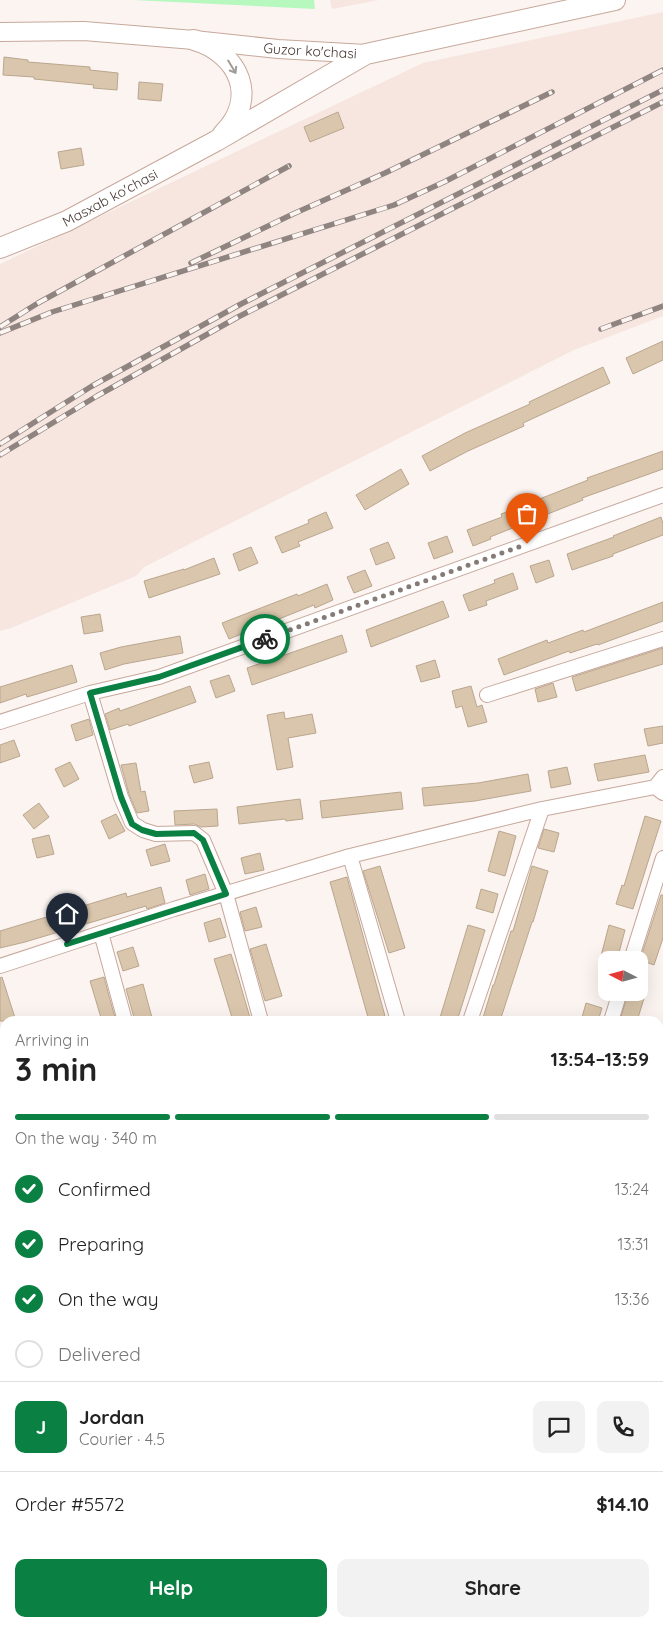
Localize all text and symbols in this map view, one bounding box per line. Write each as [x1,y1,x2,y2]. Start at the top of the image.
street label: Guzor ko'chasi [262,38,357,62]
one-way arrow [228,59,238,73]
street label: Masxab ko'chasi [59,165,161,231]
pin [506,493,548,544]
icon: bag [513,500,541,528]
courier [240,614,290,664]
icon: bike [251,625,279,653]
pin [46,893,88,944]
icon: home [53,900,81,928]
north arrow [598,951,648,1001]
map controls [598,951,648,1001]
text: Arriving in [15,1030,89,1050]
text: 13:54–13:59 [551,1047,649,1071]
text: 3 min [15,1049,97,1089]
text: On the way · 340 m [15,1128,157,1148]
icon: check [15,1175,43,1203]
text: Confirmed [58,1177,151,1201]
text: 13:24 [615,1179,649,1199]
icon: check [15,1230,43,1258]
text: Preparing [58,1232,144,1256]
text: 13:31 [617,1234,649,1254]
icon: check [15,1285,43,1313]
text: On the way [58,1287,159,1311]
text: 13:36 [615,1289,649,1309]
text: Delivered [58,1342,141,1366]
button: chat [533,1401,585,1453]
button: phone [597,1401,649,1453]
text: Jordan [79,1405,144,1429]
text: J [36,1415,46,1439]
text: Courier · 4.5 [79,1429,165,1449]
text: Order #5572 [15,1492,125,1516]
text: $14.10 [596,1492,649,1516]
button: Help [15,1559,327,1617]
button: Share [337,1559,649,1617]

